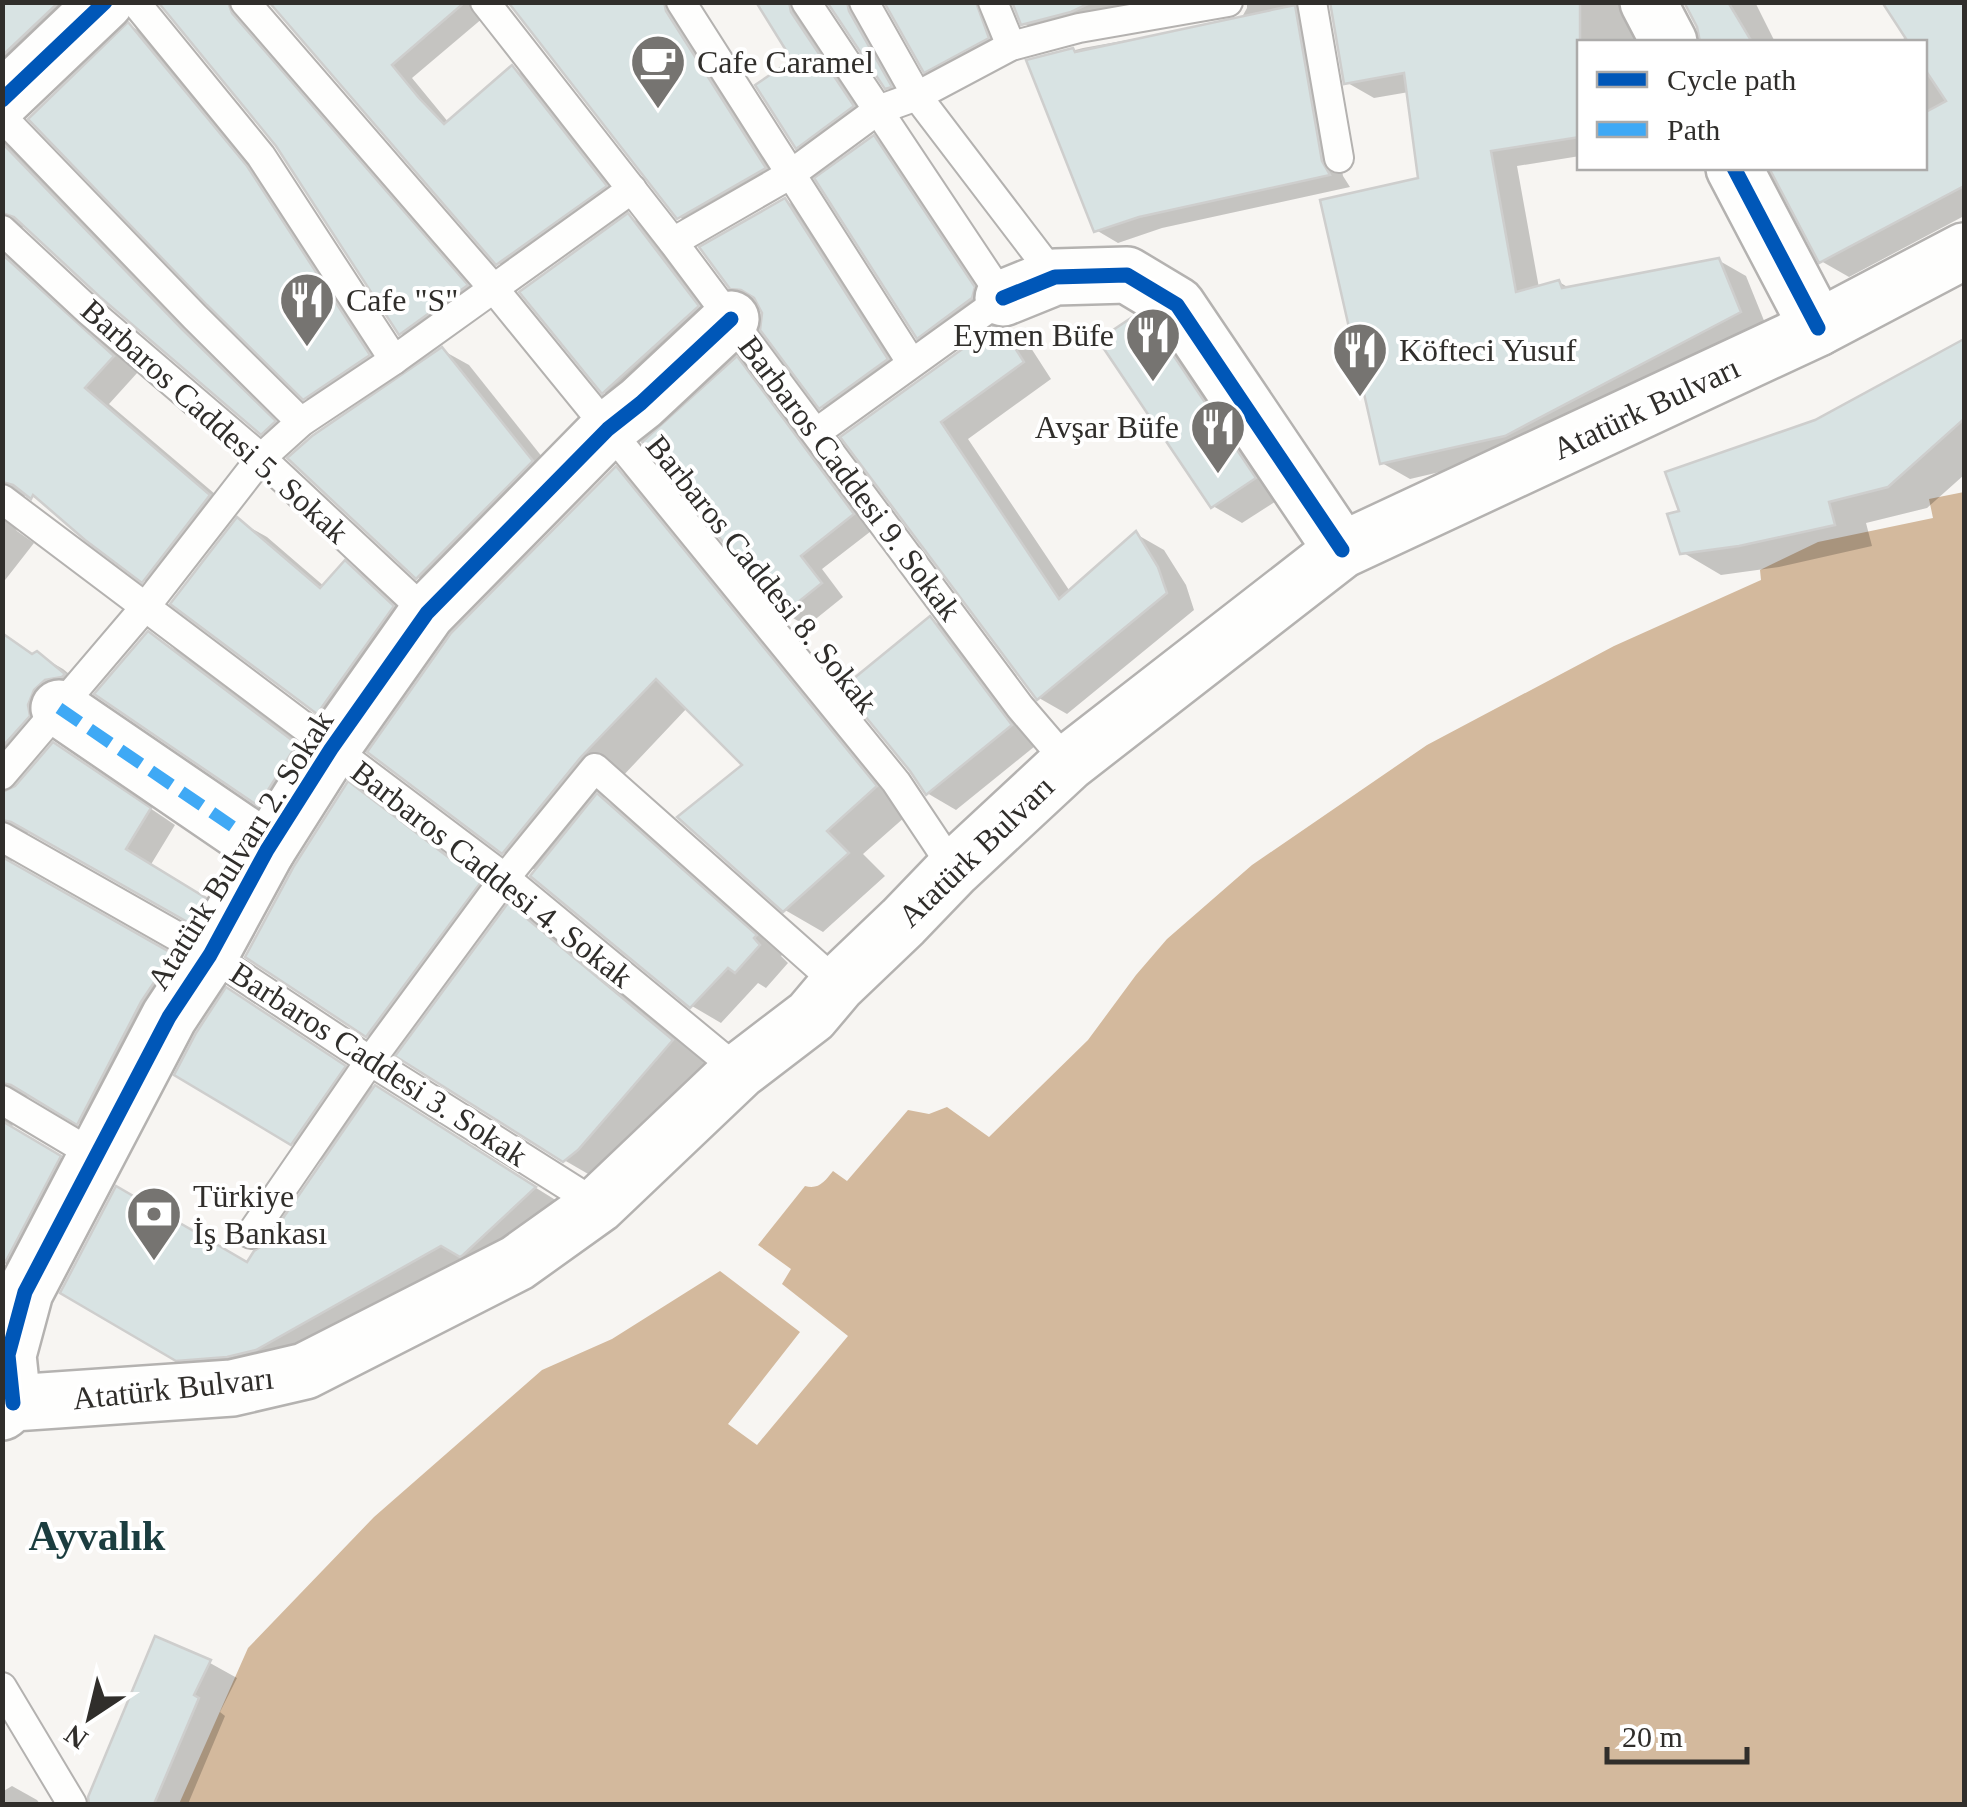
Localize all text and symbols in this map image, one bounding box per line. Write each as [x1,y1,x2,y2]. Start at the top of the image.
cafe icon: Cafe Caramel [628,32,688,111]
legend [1577,40,1927,170]
place label: Cafe Caramel [697,44,874,80]
text: Cycle path [1667,63,1796,96]
text: Path [1667,113,1720,146]
restaurant icon: Cafe "S" [277,270,337,349]
place label: Cafe "S" [346,282,458,318]
street label: Barbaros Caddesi 5. Sokak [74,292,356,550]
restaurant icon: Eymen Büfe [1123,305,1183,384]
place label: Eymen Büfe [953,317,1114,353]
restaurant icon: Köfteci Yusuf [1330,320,1390,399]
street label: Barbaros Caddesi 9. Sokak [731,329,969,627]
place label: Köfteci Yusuf [1399,332,1577,368]
street label: Atatürk Bulvarı [1547,349,1745,467]
restaurant icon: Avşar Büfe [1188,397,1248,476]
place label: Avşar Büfe [1035,409,1179,445]
street label: Barbaros Caddesi 8. Sokak [639,428,885,720]
street label: Atatürk Bulvarı 2. Sokak [139,704,341,996]
street label: Barbaros Caddesi 4. Sokak [344,753,640,995]
street label: Atatürk Bulvarı [891,768,1061,934]
street label: Barbaros Caddesi 3. Sokak [224,955,534,1173]
place label: Türkiye İş Bankası [193,1178,327,1251]
bank icon: Türkiye İş Bankası [124,1184,184,1263]
street label: Atatürk Bulvarı [71,1360,275,1416]
district label: Ayvalık [29,1513,166,1559]
north arrow [40,1667,140,1767]
scale bar [1607,1702,1747,1764]
text: N [59,1719,93,1756]
text: 20 m [1622,1720,1683,1753]

